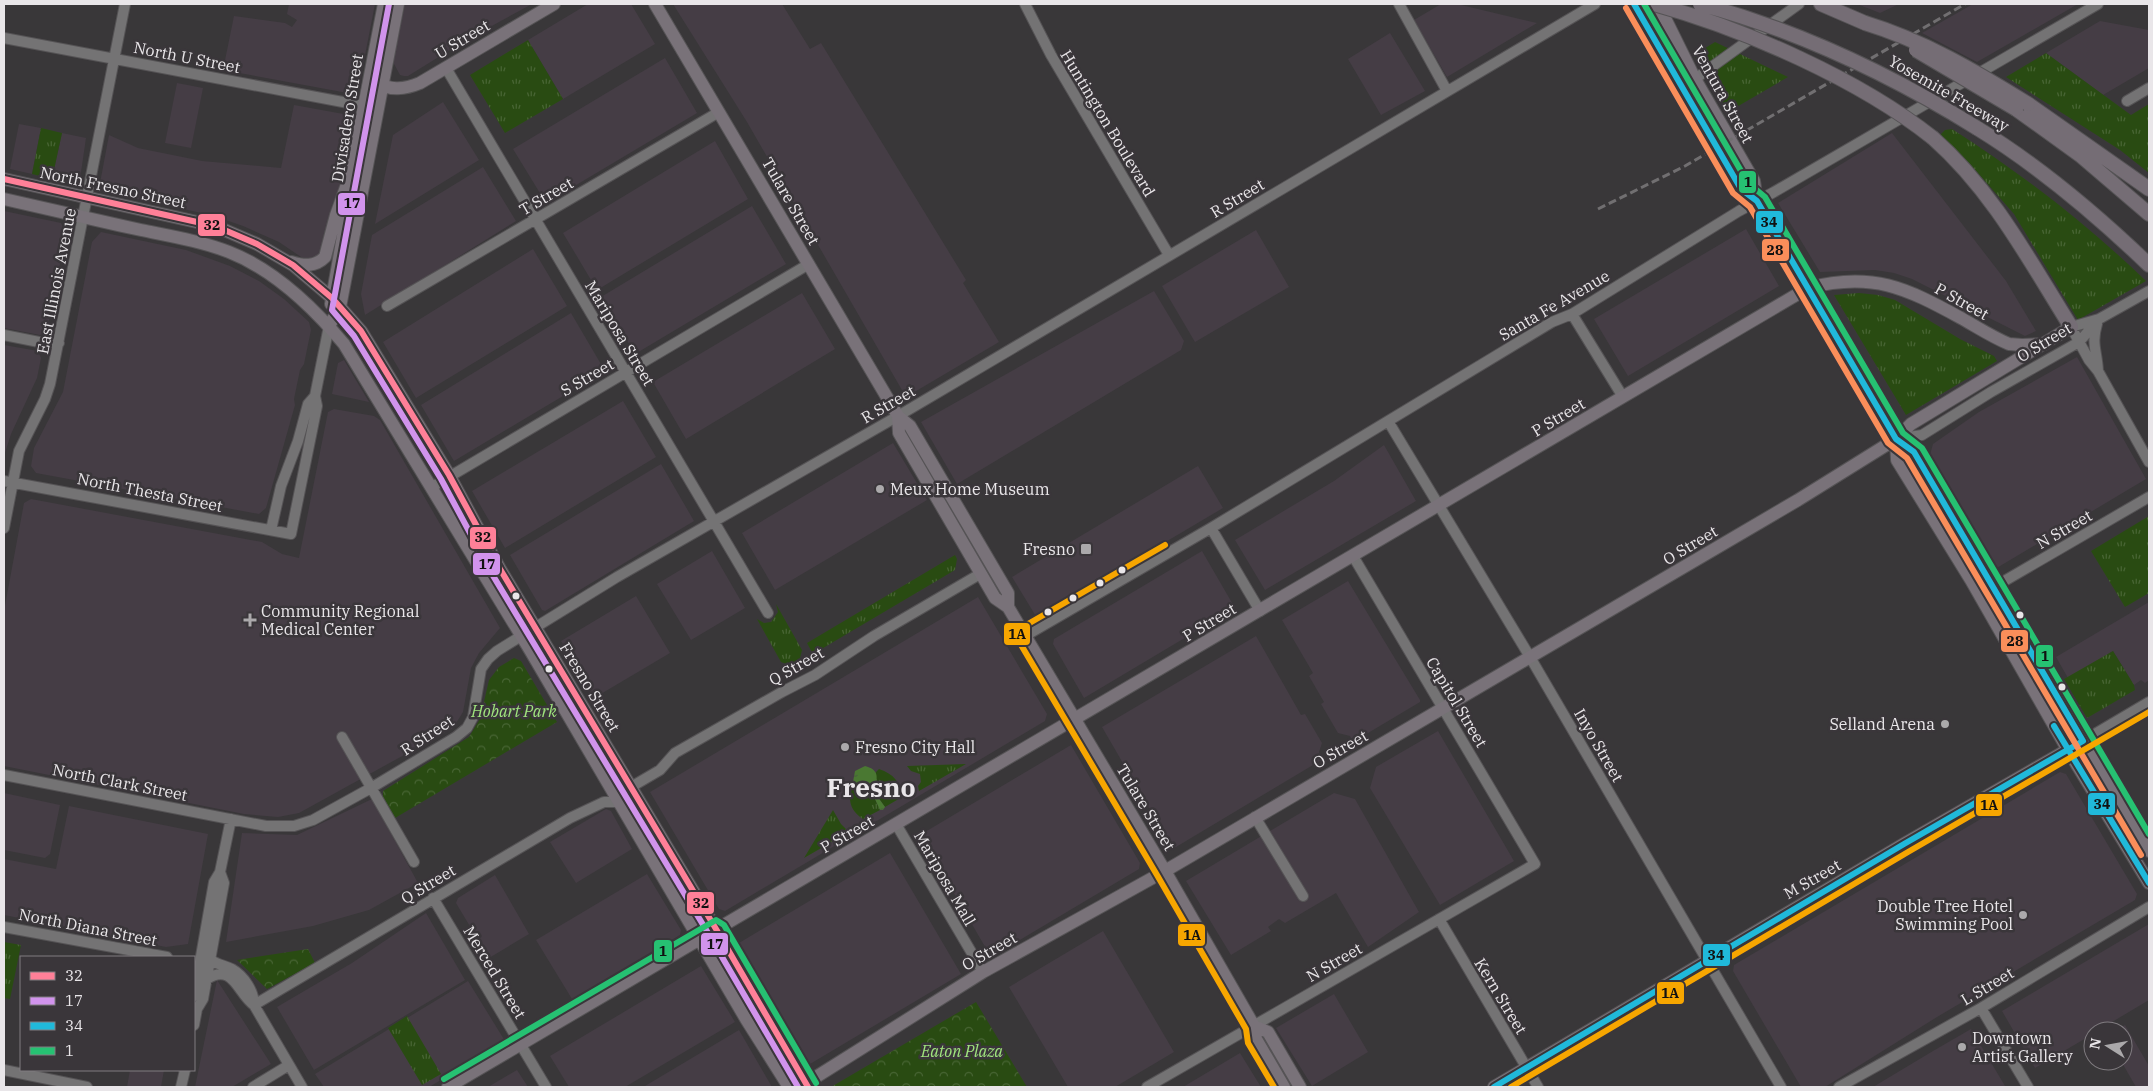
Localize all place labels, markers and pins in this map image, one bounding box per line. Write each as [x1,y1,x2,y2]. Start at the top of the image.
place label: Meux Home Museum [890,479,1050,499]
marker: Meux Home Museum [874,483,886,495]
place label: Fresno [1023,539,1075,559]
marker: Fresno [1079,542,1093,556]
unlabelled marker [1117,565,1127,575]
unlabelled marker [1095,578,1105,588]
unlabelled marker [511,591,521,601]
unlabelled marker [1068,593,1078,603]
place label: Community Regional Medical Center [261,601,420,639]
unlabelled marker [1043,607,1053,617]
unlabelled marker [2015,610,2025,620]
marker: Community Regional Medical Center [243,613,257,627]
unlabelled marker [544,664,554,674]
unlabelled marker [2057,682,2067,692]
place label: Selland Arena [1829,714,1935,734]
marker: Selland Arena [1939,718,1951,730]
place label: Fresno City Hall [855,737,976,757]
marker: Fresno City Hall [839,741,851,753]
place label: Double Tree Hotel Swimming Pool [1877,896,2013,934]
marker: Double Tree Hotel Swimming Pool [2017,909,2029,921]
place label: Downtown Artist Gallery [1972,1028,2073,1066]
marker: Downtown Artist Gallery [1956,1041,1968,1053]

